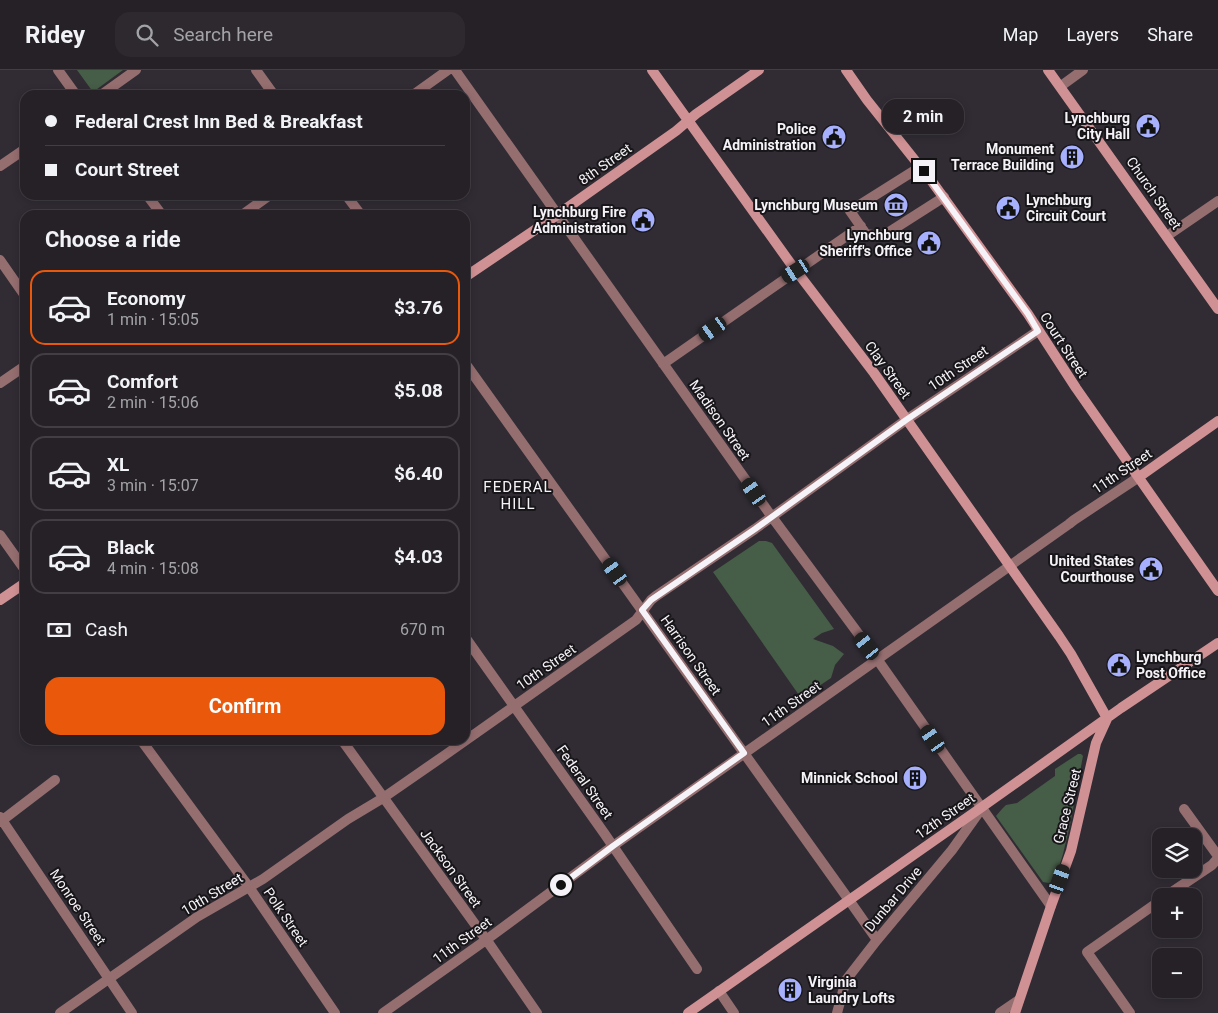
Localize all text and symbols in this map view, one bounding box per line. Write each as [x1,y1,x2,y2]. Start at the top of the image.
search box [115,12,465,57]
text: Ridey [25,21,85,49]
icon: search [133,21,161,49]
text: Search here [173,23,273,46]
text: Map [1003,24,1038,45]
text: Layers [1066,24,1119,45]
text: Share [1147,24,1193,45]
callout: 2 min [883,98,965,134]
text: 2 min [903,107,943,126]
text: Federal Crest Inn Bed & Breakfast [75,110,363,133]
place label: Lynchburg City Hall [1065,110,1130,142]
public building icon: Lynchburg City Hall [1135,113,1161,139]
place label: Police Administration [723,121,816,153]
public building icon: Police Administration [821,124,847,150]
street label: 8th Street [576,140,635,188]
place label: Monument Terrace Building [951,141,1054,173]
building icon: Monument Terrace Building [1059,144,1085,170]
street label: Church Street [1123,154,1185,233]
text: Court Street [75,158,179,181]
route end [913,160,935,182]
museum icon: Lynchburg Museum [883,192,909,218]
place label: Lynchburg Circuit Court [1026,192,1106,224]
public building icon: Lynchburg Circuit Court [995,195,1021,221]
place label: Lynchburg Museum [754,197,878,213]
place label: Lynchburg Fire Administration [533,204,626,236]
public building icon: Lynchburg Fire Administration [630,207,656,233]
text: Choose a ride [45,227,181,252]
place label: Lynchburg Sheriff's Office [819,227,912,259]
public building icon: Lynchburg Sheriff's Office [916,230,942,256]
car [779,257,812,285]
icon: car [47,285,92,330]
text: Economy [107,287,186,310]
text: $3.76 [394,296,443,319]
street label: Court Street [1037,309,1091,381]
text: 1 min · 15:05 [107,310,199,329]
car [696,314,729,344]
street label: Clay Street [862,338,914,402]
street label: 10th Street [925,342,991,394]
icon: car [47,368,92,413]
text: Comfort [107,370,178,393]
street label: Madison Street [686,377,754,464]
text: $5.08 [394,379,443,402]
text: 2 min · 15:06 [107,393,199,412]
street label: 11th Street [1089,445,1155,497]
icon: car [47,451,92,496]
text: XL [107,453,129,476]
text: $6.40 [394,462,443,485]
car [739,475,768,509]
text: 3 min · 15:07 [107,476,199,495]
district label: FEDERAL HILL [483,478,553,513]
icon: car [47,534,92,579]
text: Black [107,536,154,559]
text: $4.03 [394,545,443,568]
place label: United States Courthouse [1049,553,1134,585]
car [600,555,629,589]
public building icon: United States Courthouse [1138,556,1164,582]
text: 4 min · 15:08 [107,559,199,578]
street label: Harrison Street [658,612,725,698]
icon: cash [45,616,73,644]
text: Cash [85,618,128,641]
text: 670 m [400,620,445,639]
car [851,630,882,662]
street label: 10th Street [513,641,579,693]
place label: Lynchburg Post Office [1136,649,1206,681]
public building icon: Lynchburg Post Office [1106,652,1132,678]
button: Confirm [45,677,445,735]
street label: 11th Street [758,678,824,730]
car [918,722,947,756]
street label: Federal Street [554,742,617,822]
building icon: Minnick School [902,765,928,791]
street label: Grace Street [1050,766,1084,845]
place label: Minnick School [801,770,898,786]
street label: 12th Street [912,790,978,842]
street label: Jackson Street [417,826,485,911]
map controls [1152,828,1202,998]
button: layers [1152,828,1202,878]
car [1047,862,1072,896]
street label: Dunbar Drive [861,863,925,935]
street label: Monroe Street [47,866,110,948]
street label: 10th Street [179,869,246,918]
route start [550,874,572,896]
street label: Polk Street [260,884,312,950]
button: + [1152,888,1202,938]
street label: 11th Street [430,913,495,967]
button: − [1152,948,1202,998]
place label: Virginia Laundry Lofts [808,974,895,1006]
building icon: Virginia Laundry Lofts [777,977,803,1003]

